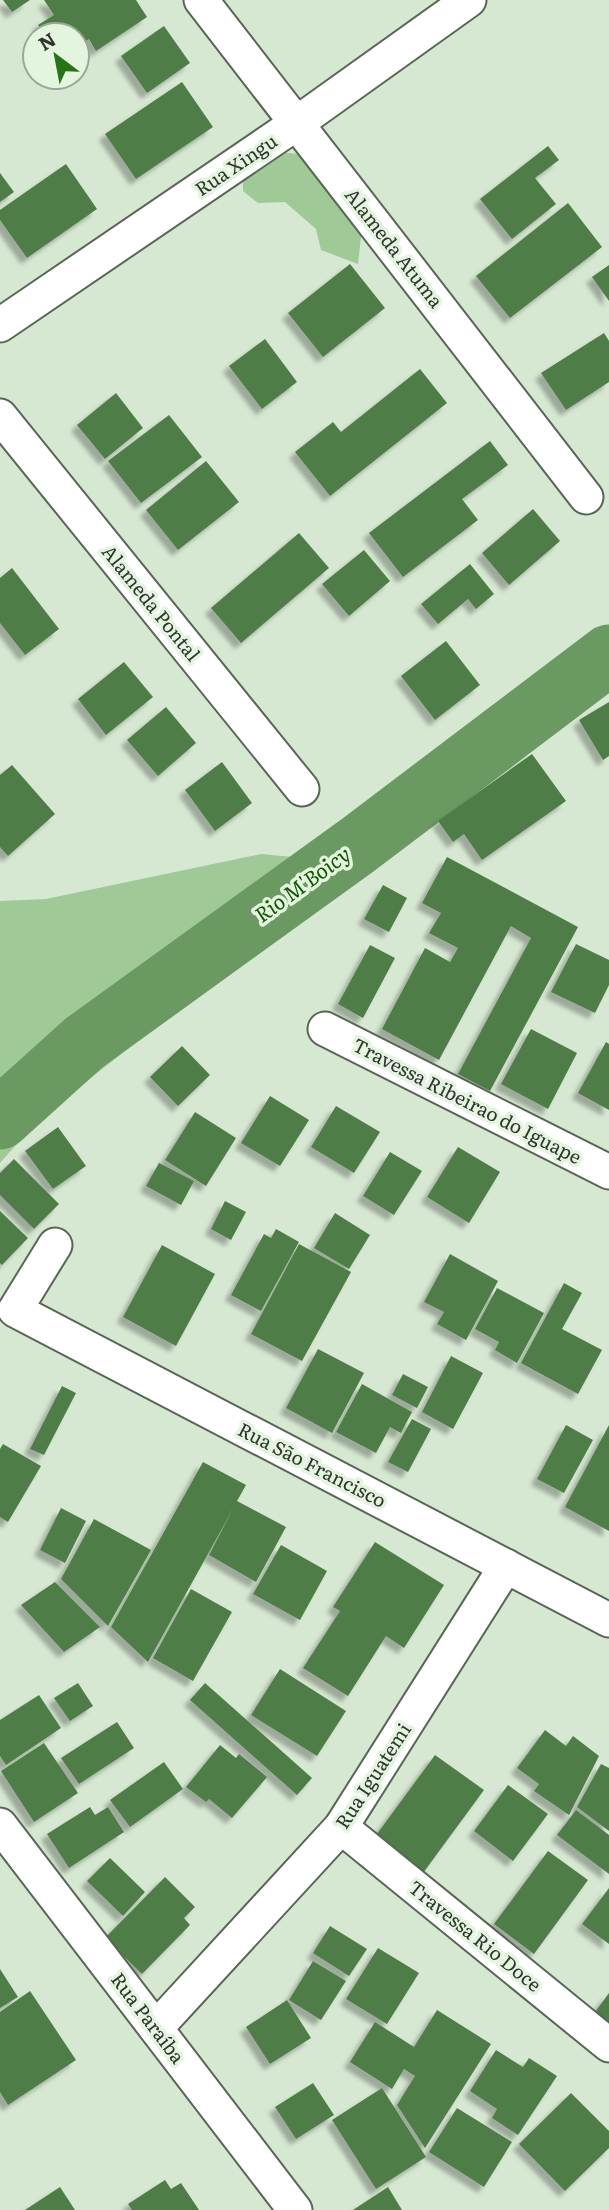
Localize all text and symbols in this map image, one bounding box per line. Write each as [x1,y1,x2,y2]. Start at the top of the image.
north arrow [21,21,91,91]
text: N [32,25,61,57]
street label: Rua Xingu [189,126,282,202]
street label: Alameda Atuma [339,181,451,314]
street label: Alameda Pontal [96,538,208,667]
water label: Rio M'Boicy [247,837,356,928]
street label: Travessa Ribeirao do Iguape [348,1030,587,1170]
street label: Rua São Francisco [233,1415,391,1514]
street label: Rua Iguatemi [327,1717,417,1834]
street label: Travessa Rio Doce [403,1873,548,1998]
street label: Rua Paraíba [105,1966,193,2069]

